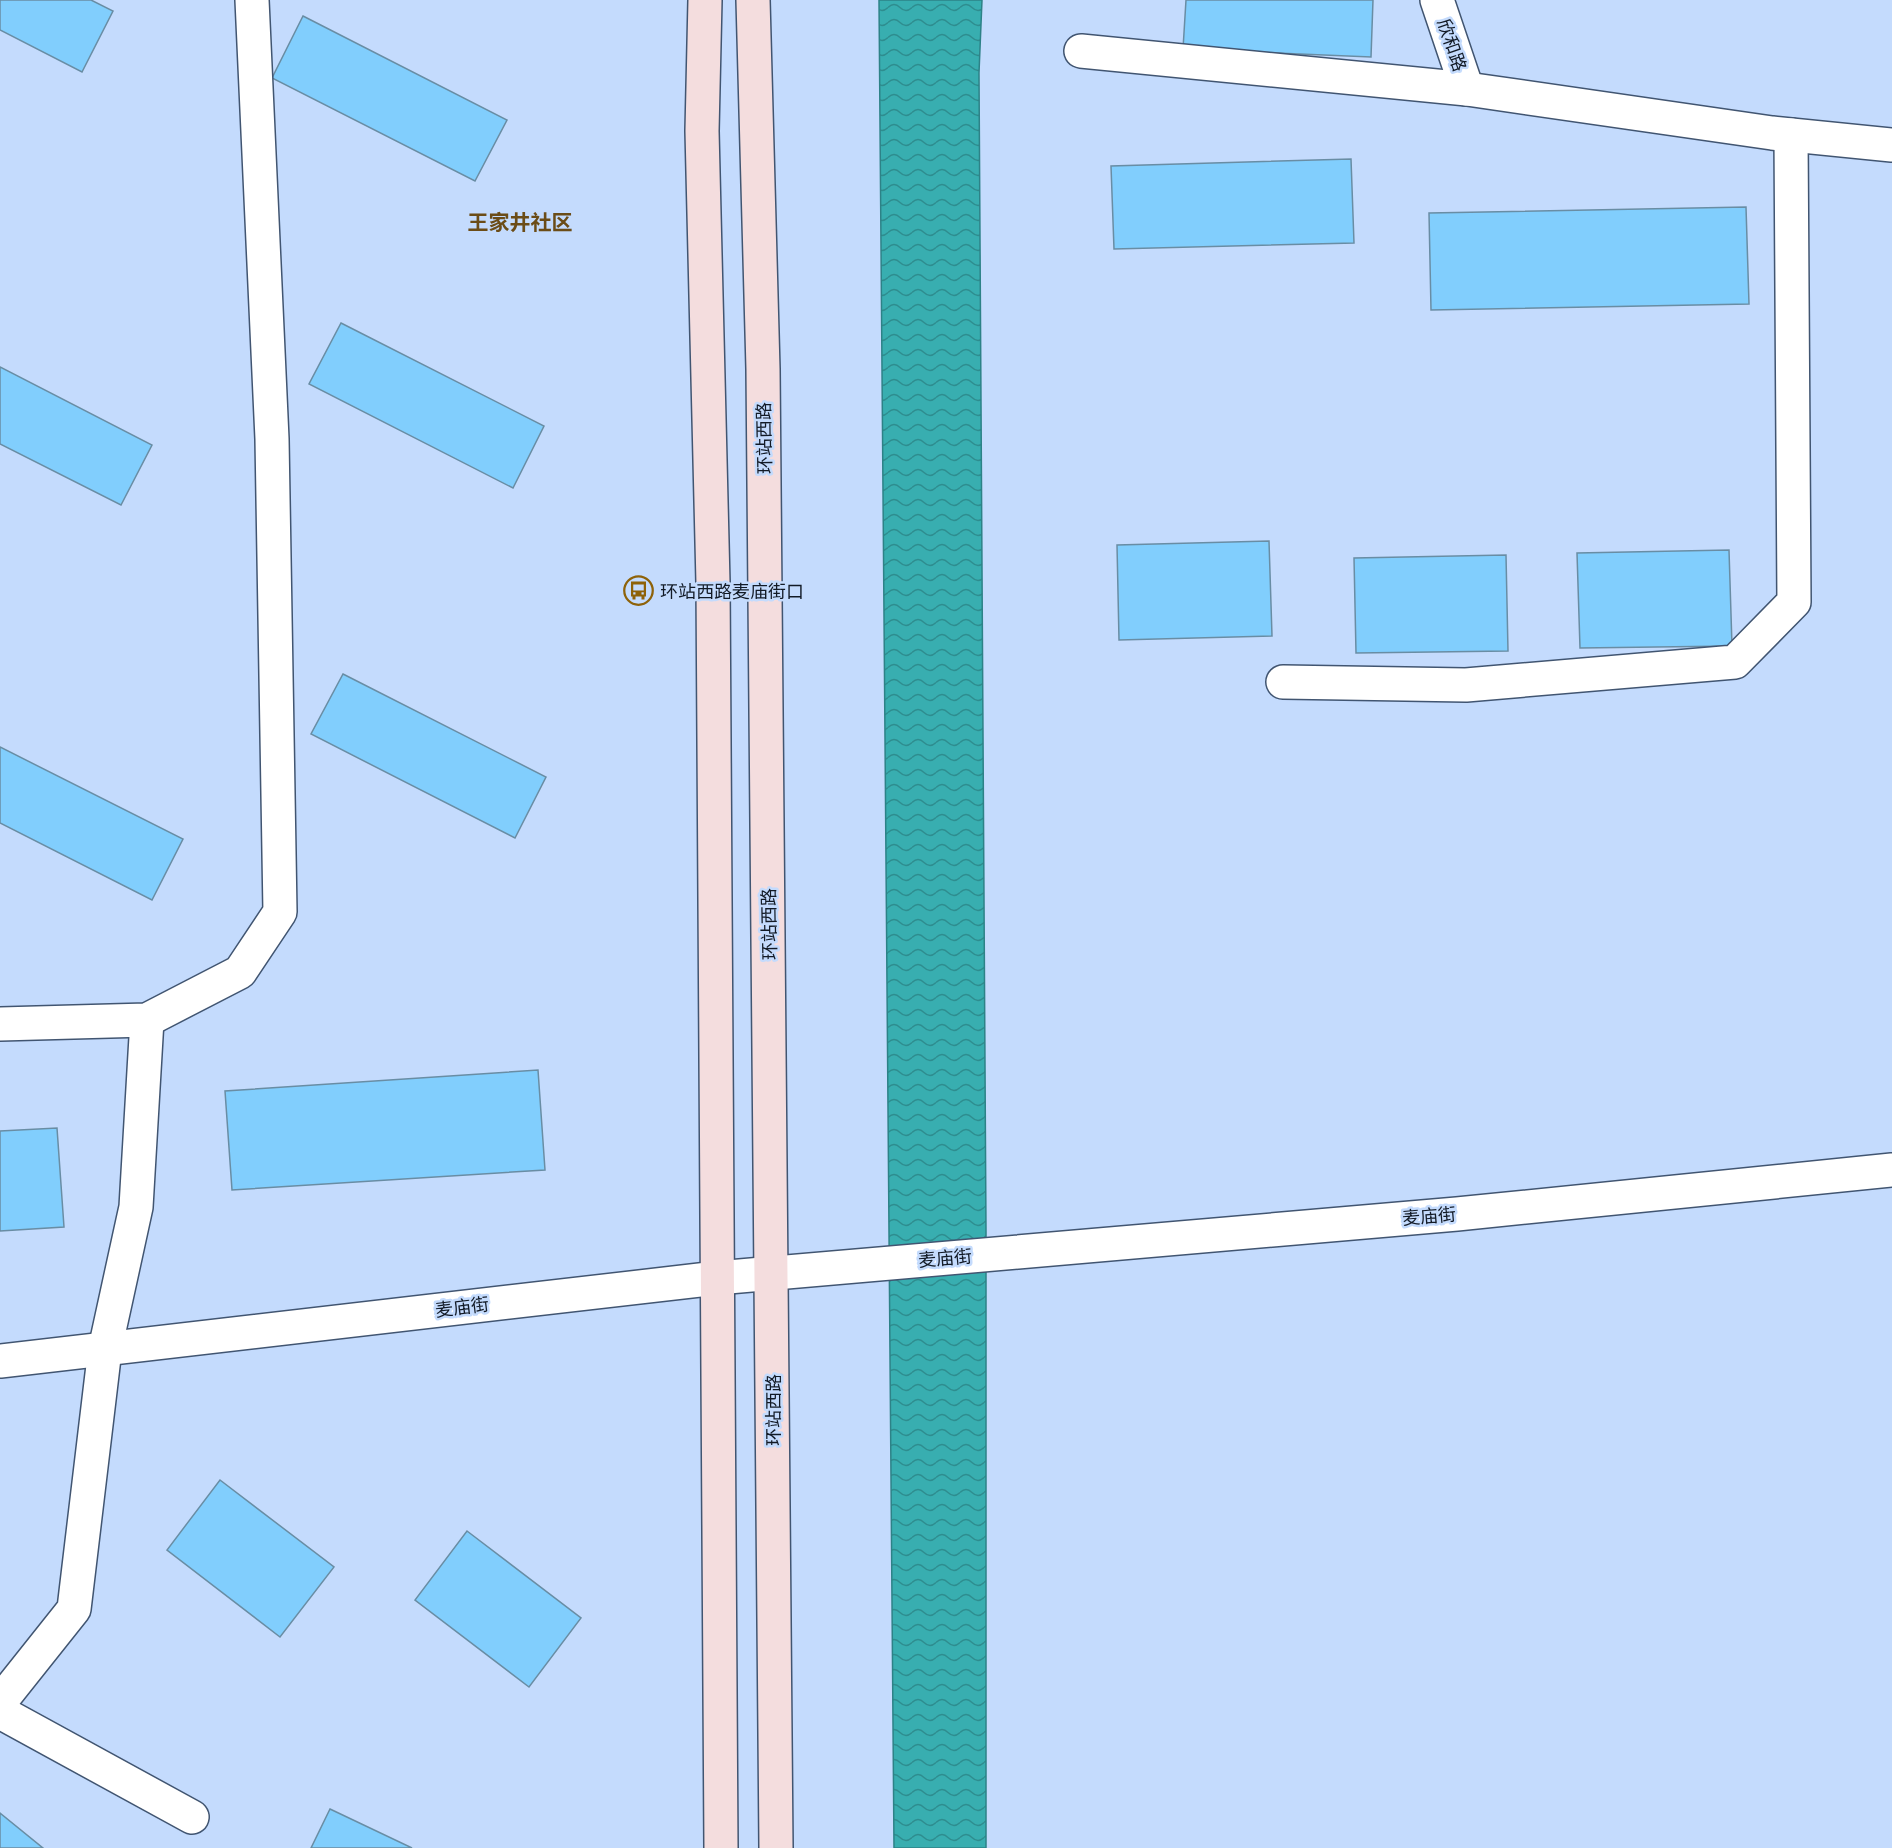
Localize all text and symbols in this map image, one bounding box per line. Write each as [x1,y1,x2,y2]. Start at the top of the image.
street label: 欣和路 [1432,16,1472,74]
district label: 王家井社区 [468,209,573,235]
street label: 环站西路 [752,402,776,474]
bus stop icon: 环站西路麦庙街口 [623,575,655,607]
place label: 环站西路麦庙街口 [660,580,804,603]
street label: 环站西路 [757,888,781,960]
street label: 麦庙街 [1401,1202,1457,1230]
street label: 麦庙街 [917,1244,973,1272]
street label: 麦庙街 [434,1292,490,1322]
street label: 环站西路 [762,1374,785,1446]

